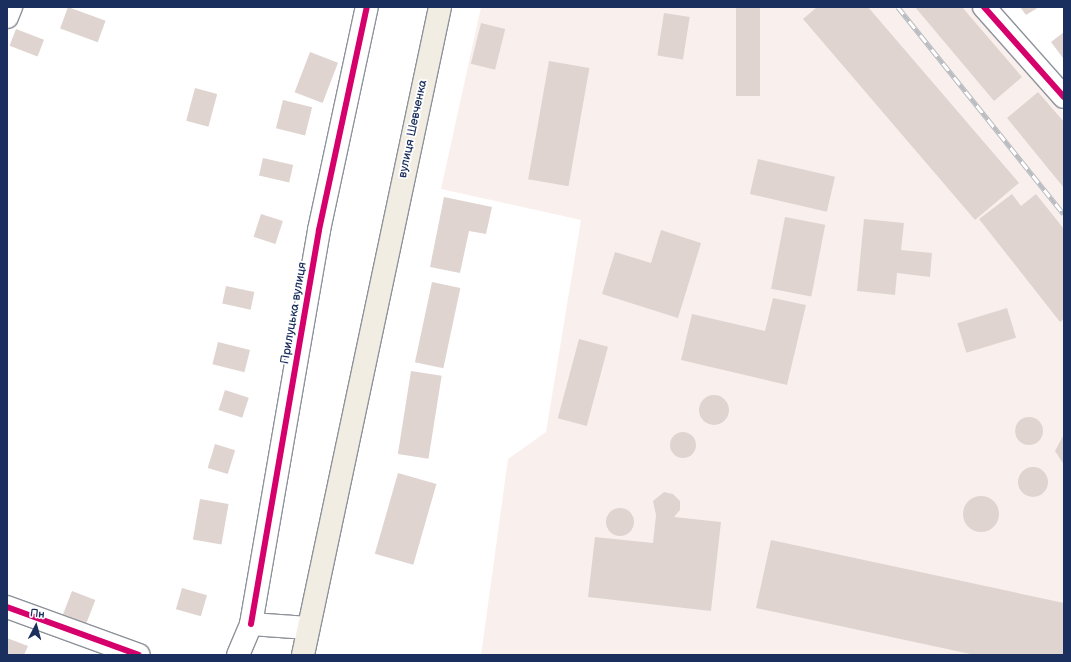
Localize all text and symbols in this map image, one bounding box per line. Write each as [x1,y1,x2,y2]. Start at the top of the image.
street label: вулиця Шевченка [396,79,430,179]
street label: Прилуцька вулиця [278,261,310,365]
north arrow [16,606,56,646]
text: Пн [29,606,45,621]

